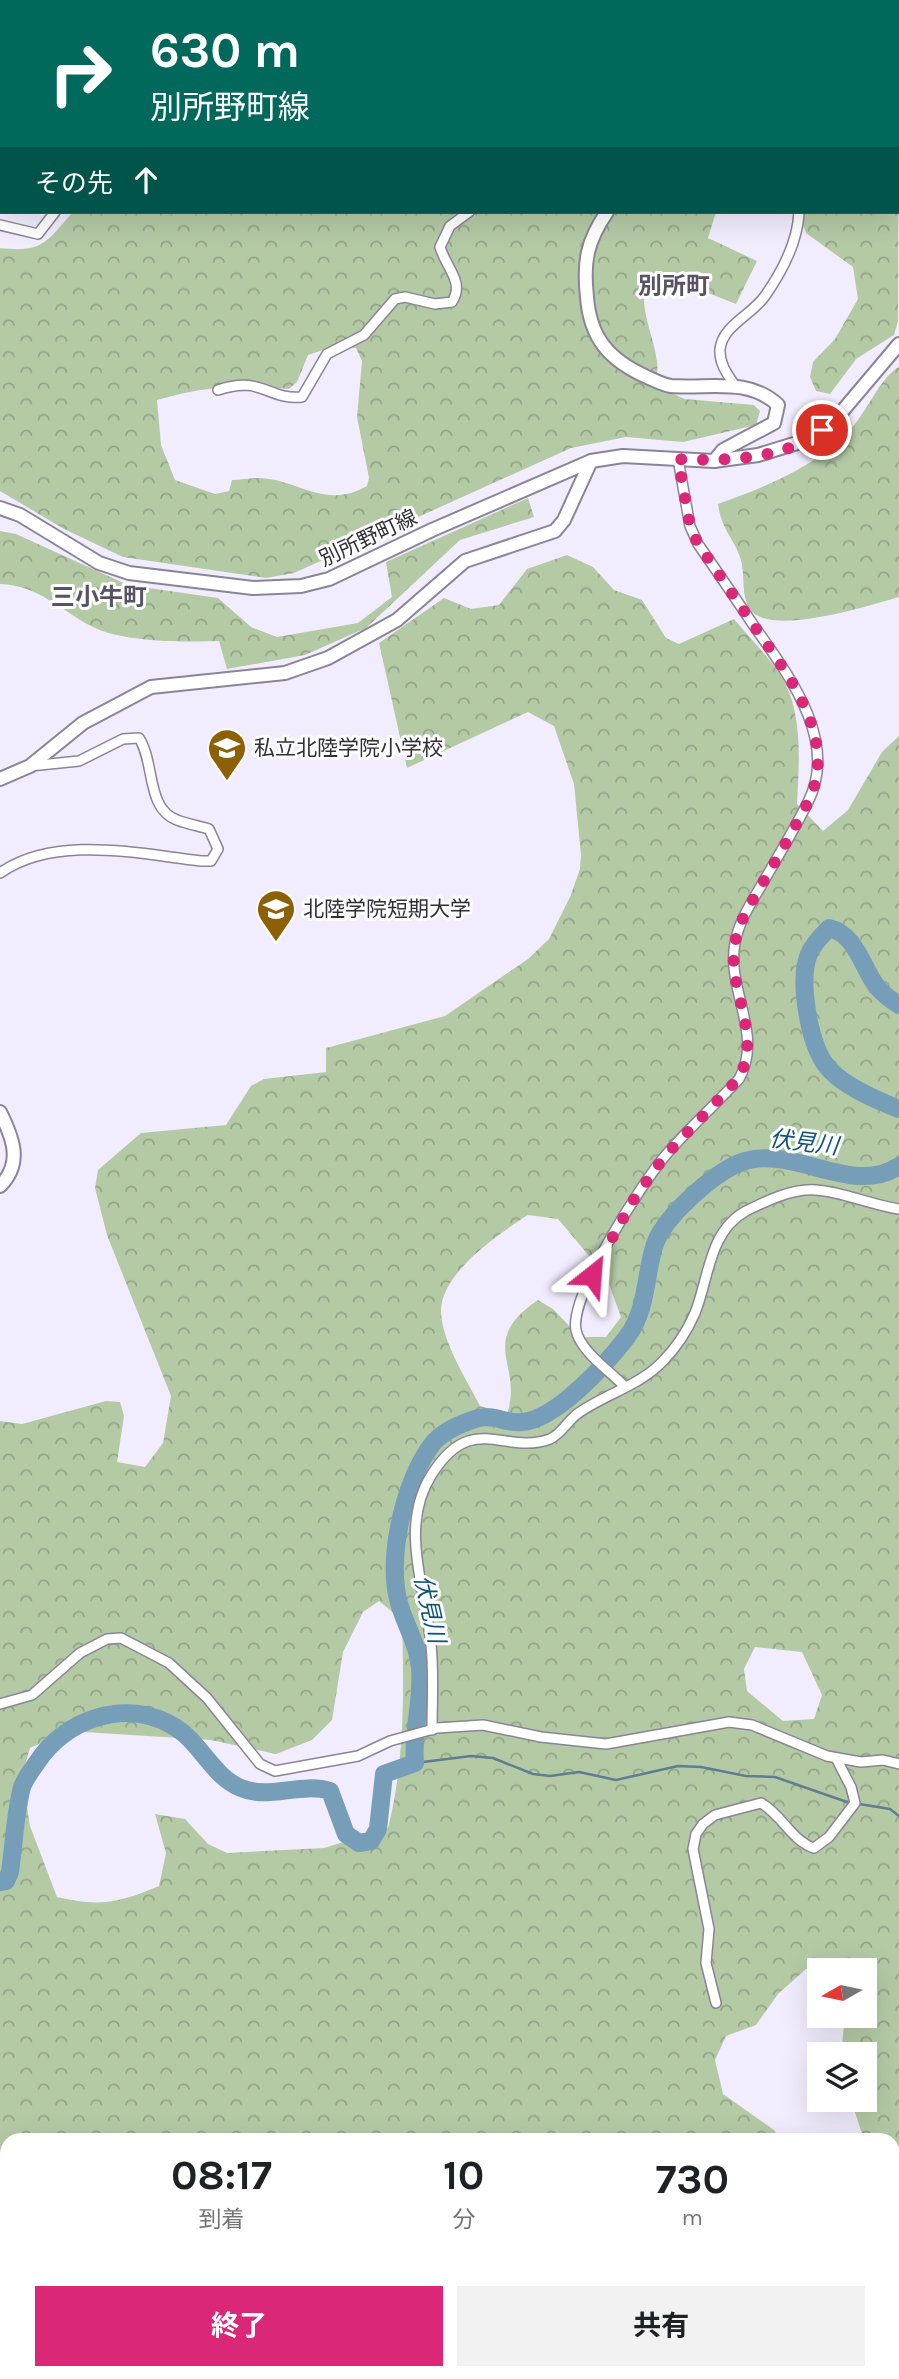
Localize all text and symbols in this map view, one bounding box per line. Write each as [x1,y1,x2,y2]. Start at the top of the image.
text: 630 m [150,22,300,79]
icon: right [35,28,126,119]
text: 別所野町線 [150,89,310,126]
icon: ahead [127,161,165,199]
text: その先 [35,168,113,199]
district label: 別所町 [638,272,710,300]
pin [792,400,852,460]
icon: arrive [803,411,841,449]
street label: 別所野町線 [315,505,421,571]
district label: 三小牛町 [51,583,147,611]
school or university icon: 私立北陸学院小学校 [206,727,248,782]
place label: 私立北陸学院小学校 [254,736,443,760]
school or university icon: 北陸学院短期大学 [255,888,297,943]
place label: 北陸学院短期大学 [303,897,471,921]
water label: 伏見川 [768,1125,843,1160]
position arrow [555,1238,629,1312]
water label: 伏見川 [409,1572,451,1649]
north arrow [807,1958,877,2028]
map controls [807,1958,877,2112]
button: layers [807,2042,877,2112]
text: 08:17 [171,2150,272,2200]
text: 10 [443,2150,484,2200]
text: 730 [655,2154,729,2204]
text: m [681,2204,703,2231]
text: 到着 [198,2206,244,2233]
text: 分 [452,2206,475,2233]
button: 終了 [35,2286,443,2366]
button: 共有 [457,2286,865,2366]

